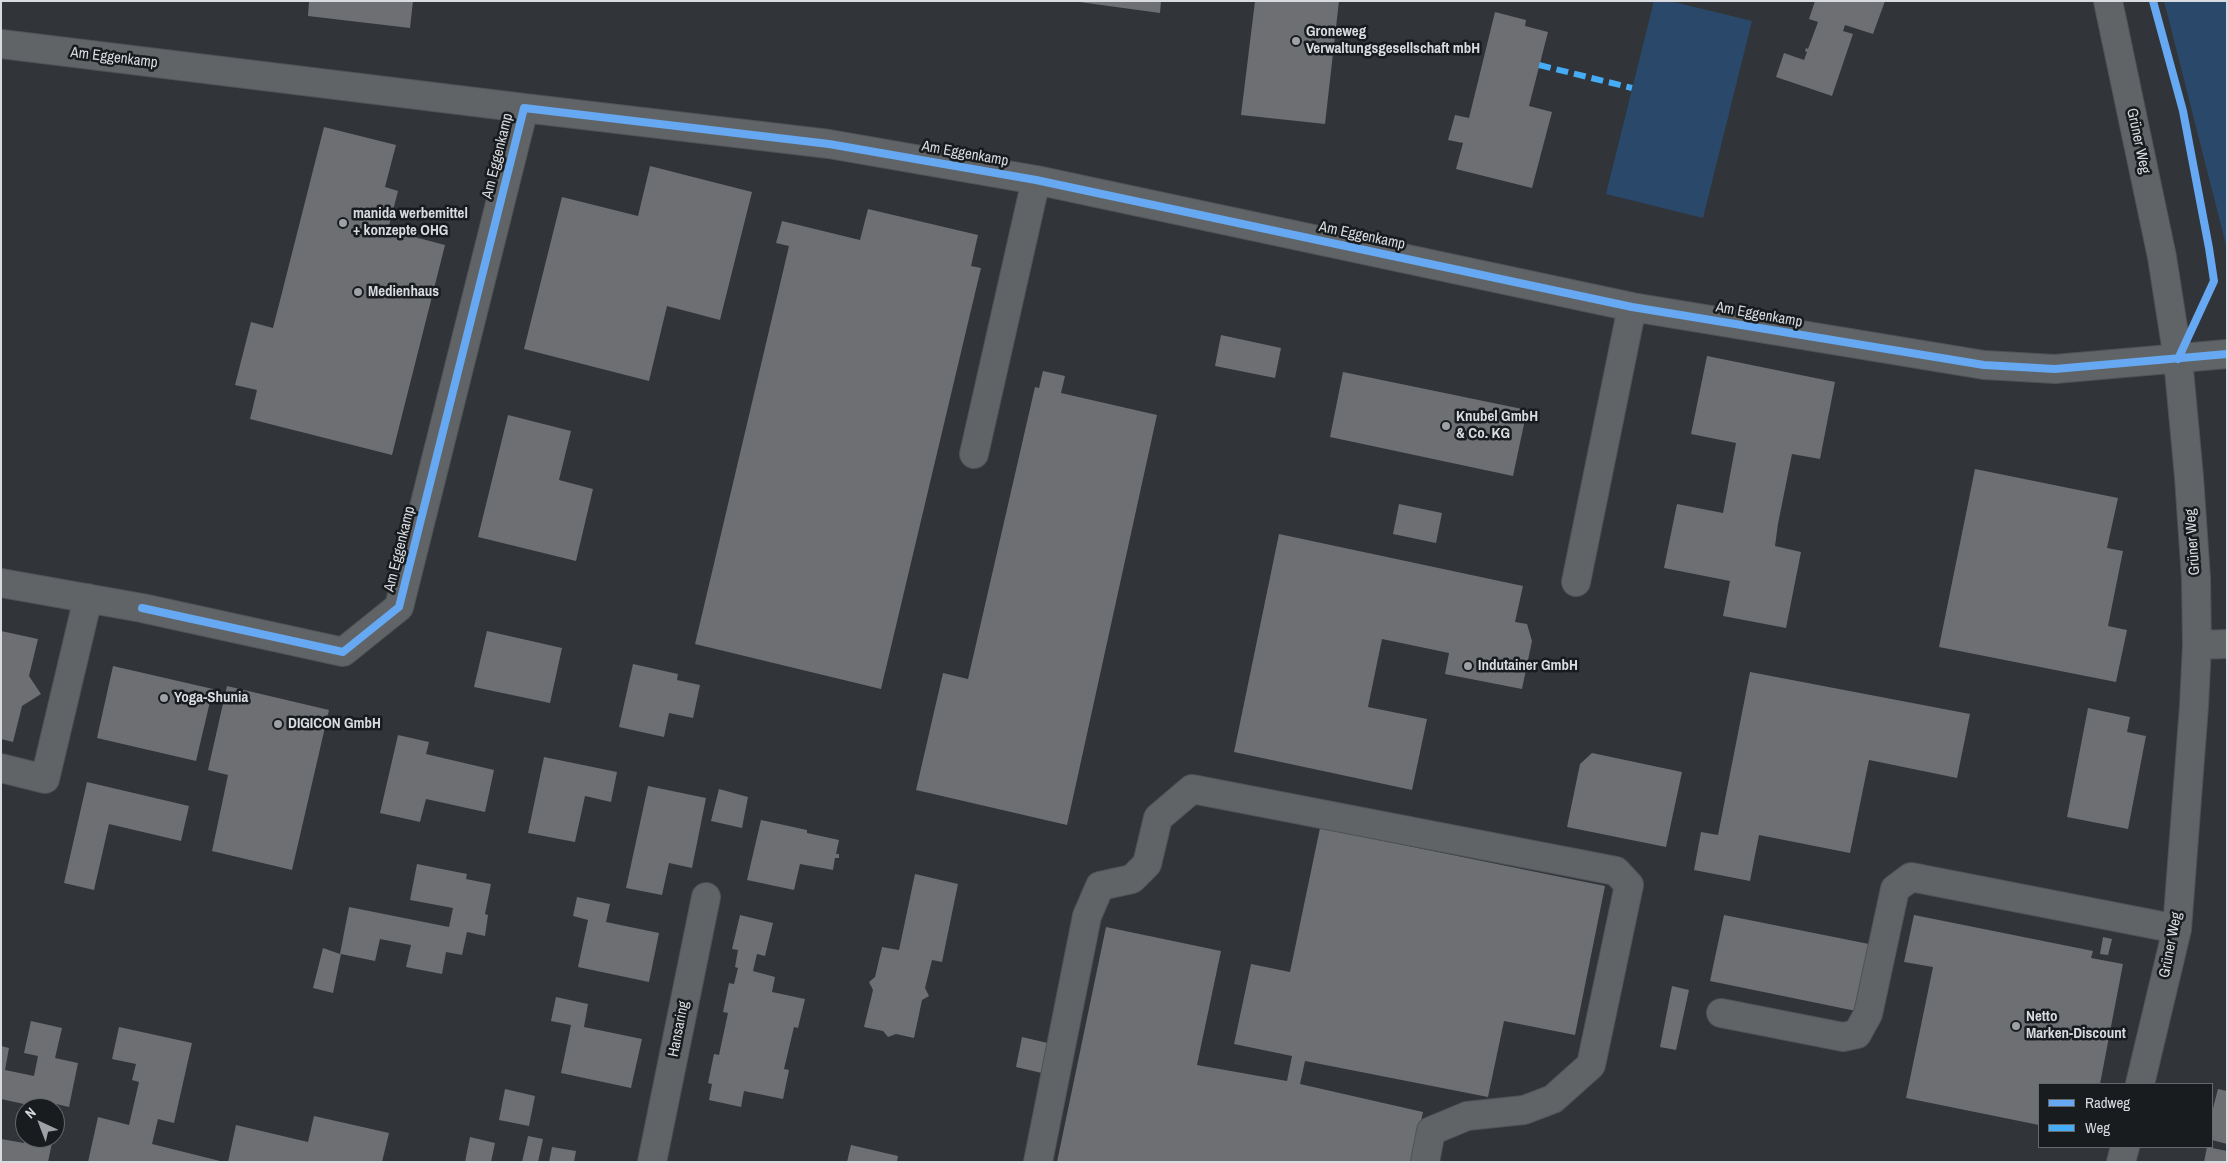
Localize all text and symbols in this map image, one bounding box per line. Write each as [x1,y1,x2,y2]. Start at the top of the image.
place label: Groneweg Verwaltungsgesellschaft mbH [1306,23,1480,58]
marker: Groneweg Verwaltungsgesellschaft mbH [1290,35,1302,47]
street label: Am Eggenkamp [69,44,159,72]
street label: Grüner Weg [2122,106,2154,176]
street label: Am Eggenkamp [479,111,517,201]
street label: Am Eggenkamp [920,138,1010,170]
place label: manida werbemittel + konzepte OHG [353,205,468,240]
marker: manida werbemittel + konzepte OHG [337,217,349,229]
street label: Am Eggenkamp [1317,218,1407,254]
place label: Medienhaus [368,283,439,301]
marker: Medienhaus [352,286,364,298]
street label: Am Eggenkamp [1714,299,1804,331]
place label: Knubel GmbH & Co. KG [1456,408,1538,443]
marker: Knubel GmbH & Co. KG [1440,420,1452,432]
street label: Am Eggenkamp [381,504,419,594]
street label: Grüner Weg [2182,508,2204,576]
place label: Indutainer GmbH [1478,657,1578,675]
marker: Indutainer GmbH [1462,660,1474,672]
place label: Yoga-Shunia [174,689,248,707]
marker: Yoga-Shunia [158,692,170,704]
place label: DIGICON GmbH [288,715,381,733]
marker: DIGICON GmbH [272,718,284,730]
street label: Grüner Weg [2156,911,2186,979]
street label: Hansaring [665,999,693,1059]
place label: Netto Marken-Discount [2026,1008,2126,1043]
marker: Netto Marken-Discount [2010,1020,2022,1032]
legend [2038,1083,2213,1148]
text: Radweg [2085,1092,2130,1113]
north arrow [15,1098,65,1148]
text: N [21,1103,40,1122]
text: Weg [2085,1117,2110,1138]

